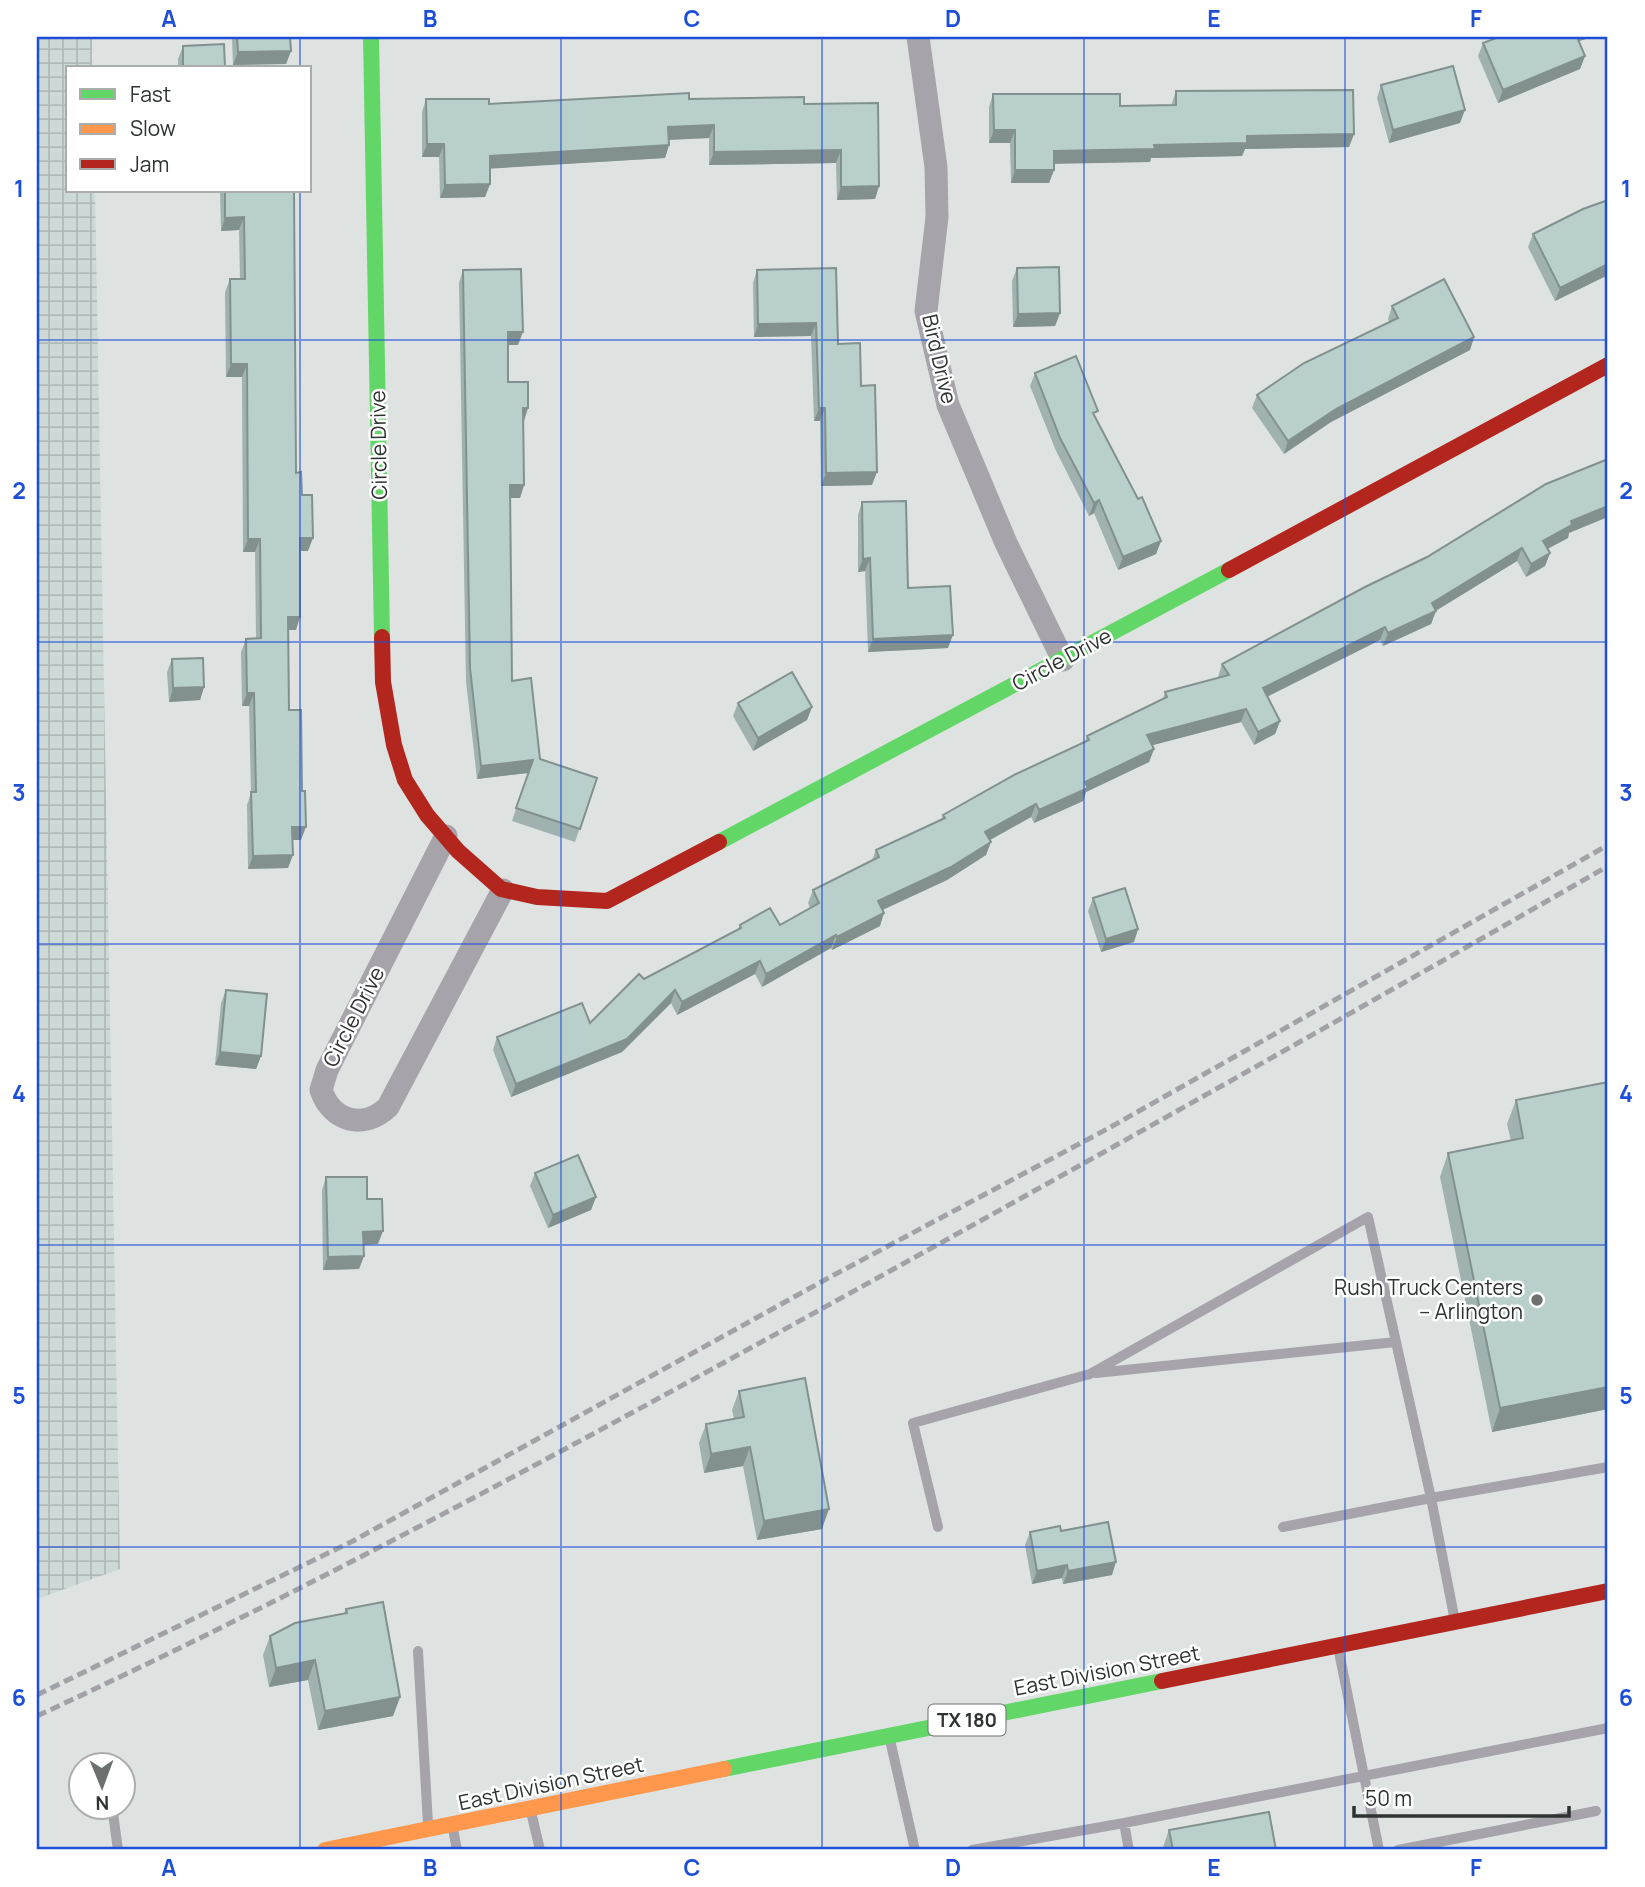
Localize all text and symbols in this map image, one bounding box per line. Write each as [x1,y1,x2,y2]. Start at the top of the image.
text: A [161,2,177,34]
text: B [423,2,437,34]
text: C [684,2,701,34]
text: D [945,2,961,34]
text: E [1207,2,1221,34]
text: F [1470,2,1482,34]
legend [66,66,312,192]
text: Fast [130,80,171,108]
text: Slow [130,114,176,142]
text: Jam [130,150,169,178]
text: 1 [14,172,24,204]
text: 1 [1621,172,1631,204]
street label: Bird Drive [916,311,964,406]
street label: Circle Drive [363,390,393,500]
text: 2 [12,474,26,506]
text: 2 [1619,474,1633,506]
street label: Circle Drive [1007,621,1116,697]
text: 3 [12,776,26,808]
text: 3 [1619,776,1633,808]
street label: Circle Drive [316,962,390,1071]
text: 4 [12,1077,26,1109]
text: 4 [1619,1077,1633,1109]
place label: Rush Truck Centers – Arlington [1334,1273,1523,1325]
marker: Rush Truck Centers – Arlington [1529,1292,1545,1308]
text: 5 [12,1379,26,1411]
text: 5 [1619,1379,1633,1411]
street label: East Division Street [1012,1638,1202,1702]
text: 6 [12,1681,26,1713]
text: 6 [1619,1681,1633,1713]
road number: TX 180 [928,1704,1006,1736]
north arrow [66,1750,136,1820]
street label: East Division Street [456,1750,646,1816]
scale bar [1354,1775,1570,1819]
text: 50 m [1365,1784,1412,1812]
text: N [95,1790,109,1816]
text: A [161,1851,177,1883]
text: B [423,1851,437,1883]
text: C [684,1851,701,1883]
text: D [945,1851,961,1883]
text: E [1207,1851,1221,1883]
text: F [1470,1851,1482,1883]

